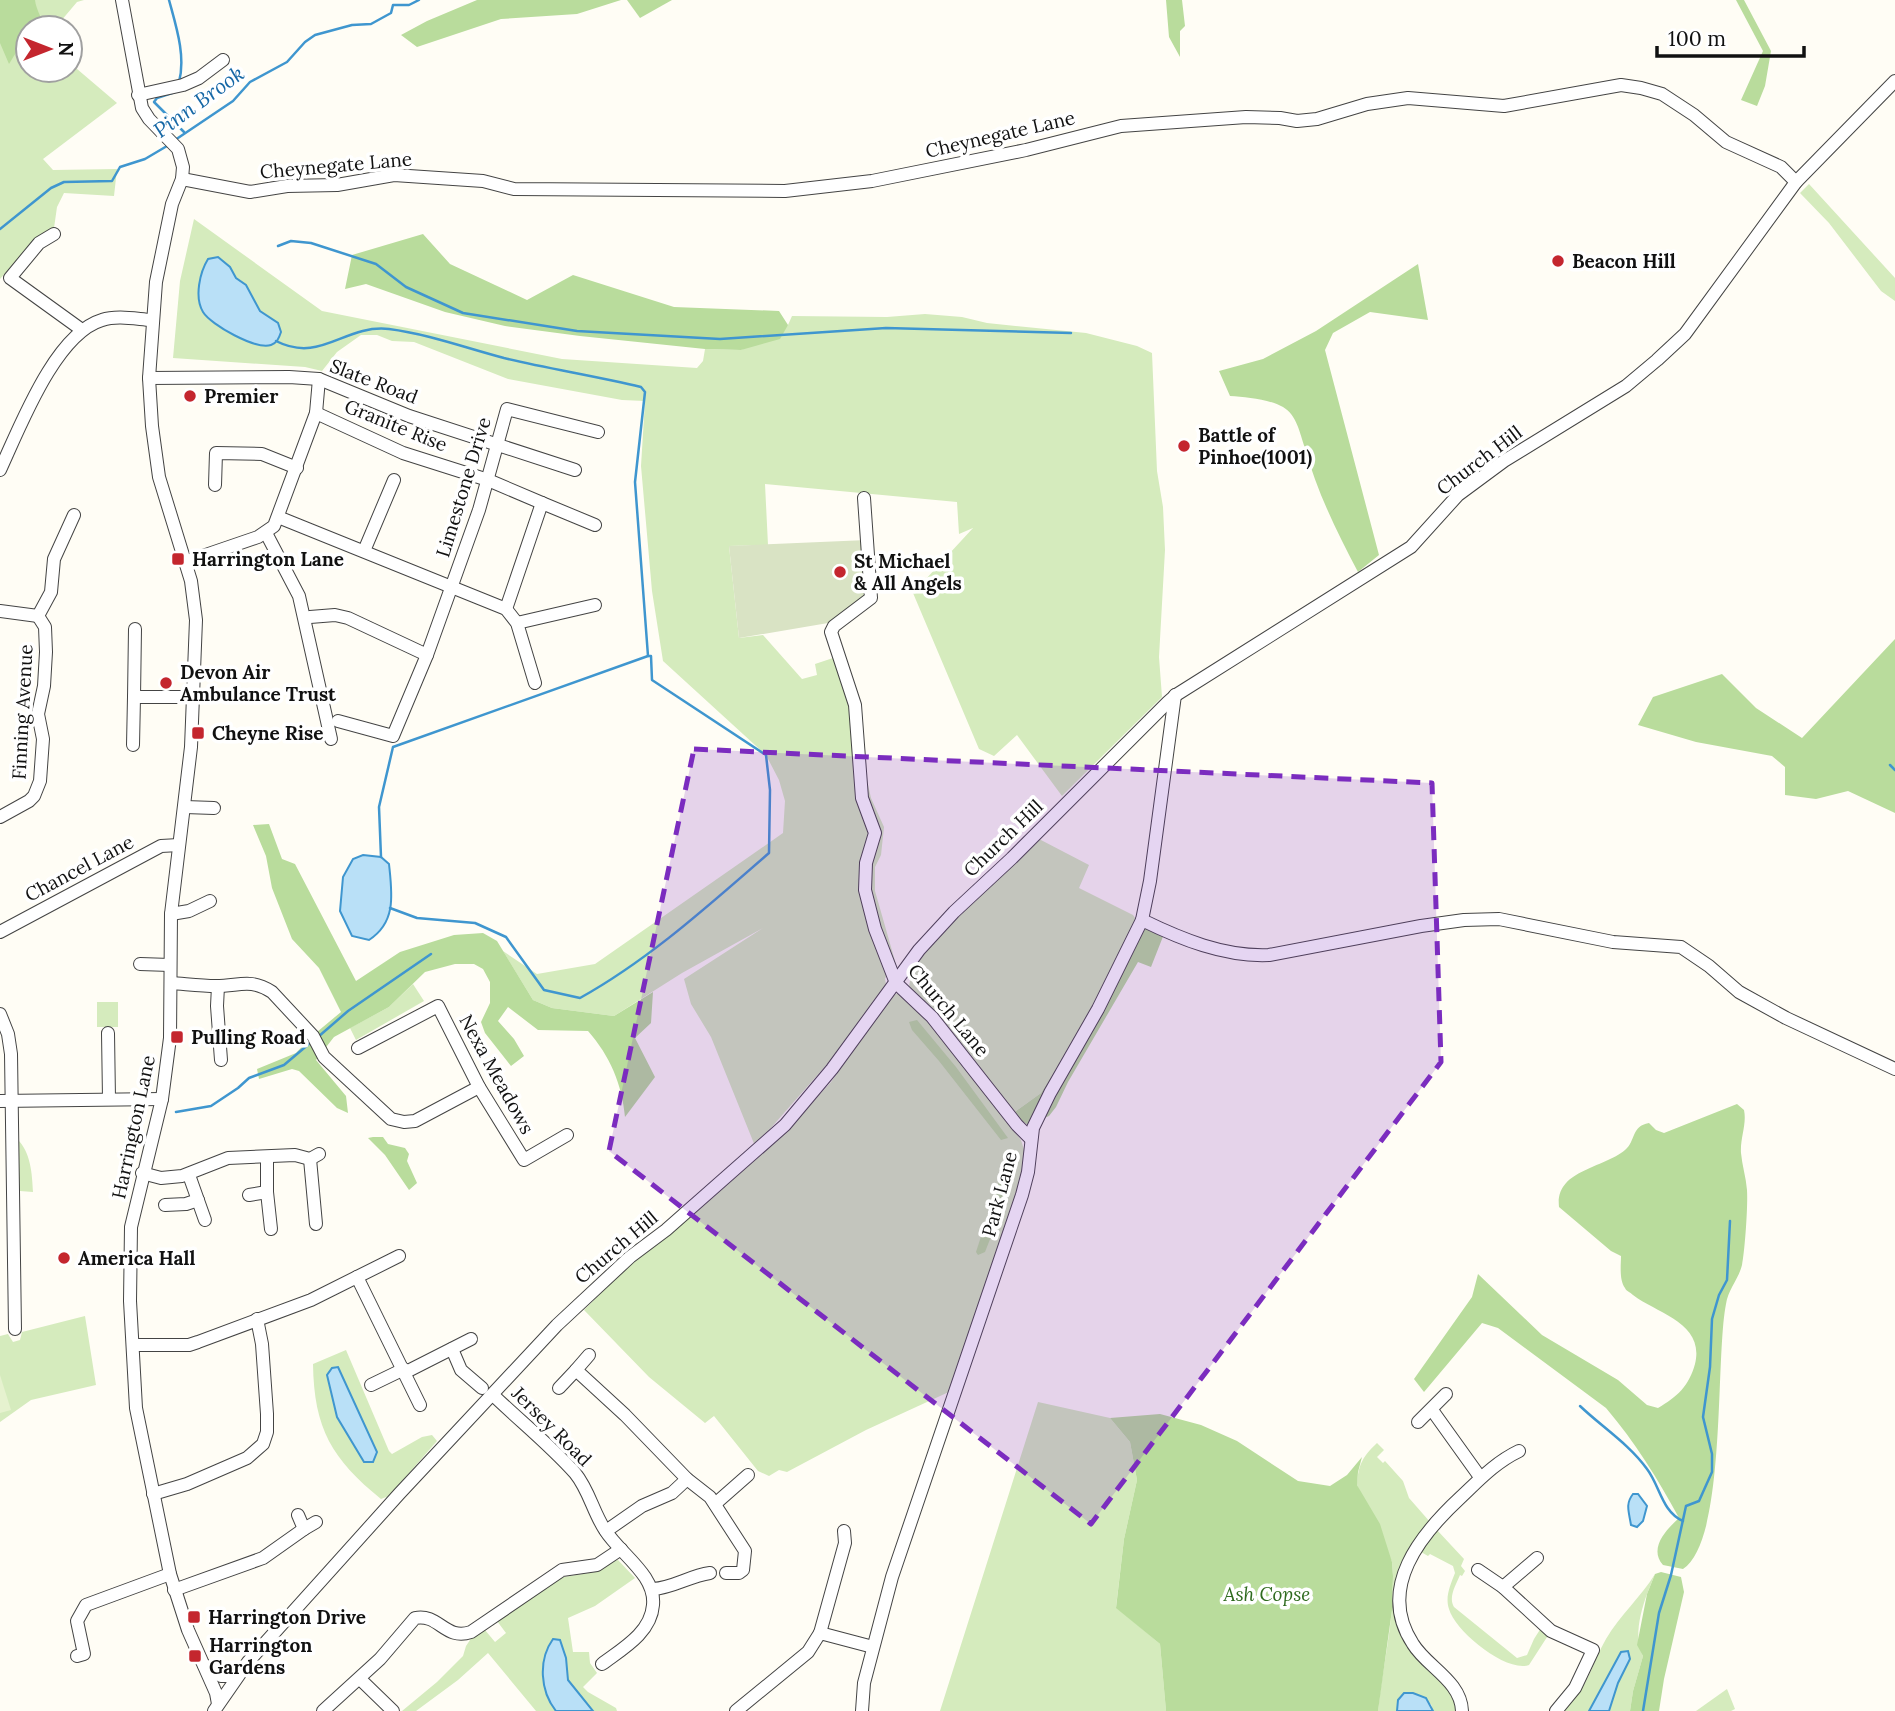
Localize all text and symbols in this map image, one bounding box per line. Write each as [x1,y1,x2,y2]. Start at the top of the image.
north arrow [14,14,84,84]
scale bar [1657,14,1804,58]
text: 100 m [1668,25,1726,52]
text: N [54,42,78,57]
water label: Pinn Brook [148,60,250,144]
street label: Cheynegate Lane [923,105,1077,163]
street label: Cheynegate Lane [259,146,413,184]
place label: Beacon Hill [1572,249,1676,273]
marker: Beacon Hill [1550,253,1566,269]
street label: Slate Road [327,353,421,409]
place label: Premier [204,384,278,408]
marker: Premier [182,388,198,404]
street label: Granite Rise [341,394,451,456]
street label: Limestone Drive [430,414,496,560]
street label: Church Hill [1431,420,1527,500]
place label: Battle of Pinhoe(1001) [1198,423,1312,470]
marker: Battle of Pinhoe(1001) [1176,438,1192,454]
place label: Harrington Lane [192,547,344,571]
place label: St Michael & All Angels [854,549,962,595]
marker: Harrington Lane [170,551,186,567]
marker: St Michael & All Angels [832,564,848,580]
street label: Finning Avenue [6,644,38,780]
place label: Devon Air Ambulance Trust [180,660,337,706]
marker: Devon Air Ambulance Trust [158,675,174,691]
place label: Cheyne Rise [212,721,324,745]
marker: Cheyne Rise [190,725,206,741]
street label: Church Hill [958,794,1048,882]
street label: Chancel Lane [21,829,137,907]
street label: Church Lane [903,959,995,1061]
street label: Nexa Meadows [454,1010,540,1138]
place label: Pulling Road [191,1025,305,1049]
marker: Pulling Road [169,1029,185,1045]
street label: Harrington Lane [106,1053,160,1201]
street label: Park Lane [976,1149,1022,1239]
street label: Church Hill [570,1205,662,1289]
place label: America Hall [78,1246,195,1270]
marker: America Hall [56,1250,72,1266]
street label: Jersey Road [506,1380,597,1471]
park label: Ash Copse [1223,1582,1310,1606]
place label: Harrington Drive [208,1605,366,1629]
marker: Harrington Drive [186,1609,202,1625]
place label: Harrington Gardens [209,1633,312,1679]
marker: Harrington Gardens [187,1648,203,1664]

